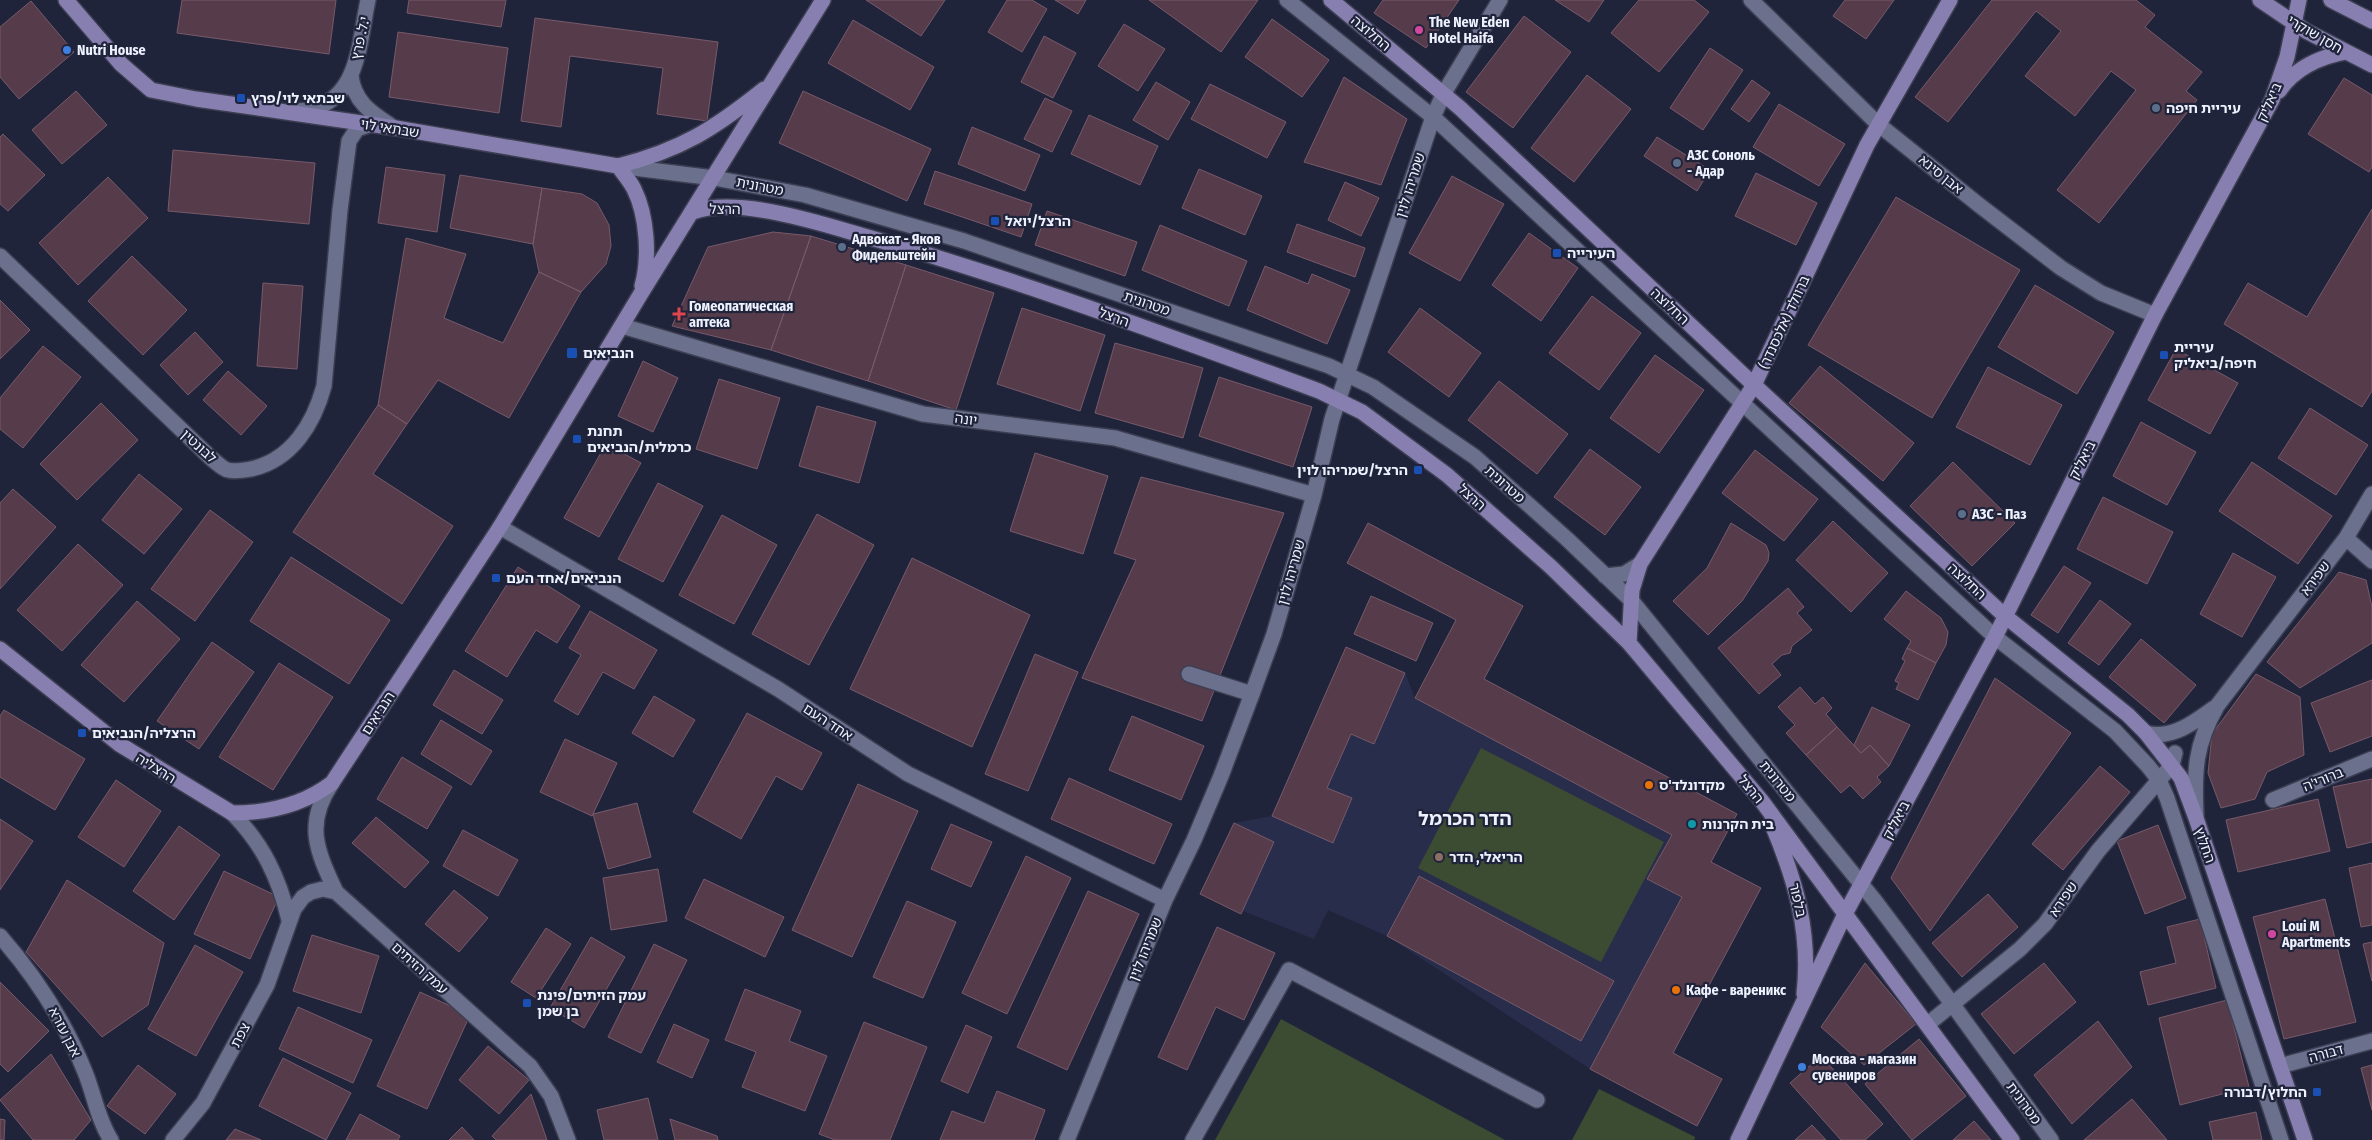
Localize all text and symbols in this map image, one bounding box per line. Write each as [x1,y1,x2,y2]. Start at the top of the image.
street label: החלוצה [1348,12,1394,55]
street label: חסן שוקרי [2284,12,2345,57]
place label: The New Eden Hotel Haifa [1429,14,1510,47]
street label: י.ל. פרץ [348,15,373,61]
marker: The New Eden Hotel Haifa [1413,24,1425,36]
place label: Nutri House [77,42,146,59]
marker: Nutri House [61,44,73,56]
street label: ביאליק [2253,80,2286,124]
place label: שבתאי לוי/פרץ [251,90,345,107]
marker: שבתאי לוי/פרץ [235,92,247,104]
place label: עיריית חיפה [2166,100,2241,117]
marker: עיריית חיפה [2150,102,2162,114]
street label: שבתאי לוי [359,115,420,142]
place label: АЗС Соноль - Адар [1686,147,1755,180]
street label: שמריהו לוין [1392,151,1429,220]
street label: אבן סינא [1915,151,1966,197]
marker: АЗС Соноль - Адар [1671,157,1683,169]
street label: מטרונית [735,174,785,199]
street label: הרצל [709,201,741,218]
place label: הרצל/יואל [1005,213,1071,230]
marker: הרצל/יואל [989,215,1001,227]
place label: Адвокат - Яков Фидельштейн [851,231,941,264]
marker: Адвокат - Яков Фидельштейн [836,241,848,253]
place label: העירייה [1567,245,1615,262]
marker: העירייה [1551,247,1563,259]
street label: ברוולד (אלכסנדר) [1755,273,1814,372]
street label: החלוצה [1647,284,1692,328]
street label: מטרונית [1121,288,1172,319]
place label: Гомеопатическая аптека [689,298,793,331]
street label: הרצל [1096,304,1131,331]
marker: Гомеопатическая аптека [673,308,685,320]
place label: עיריית חיפה/ביאליק [2174,339,2257,372]
place label: הנביאים [583,345,634,362]
marker: הנביאים [565,346,579,360]
marker: עיריית חיפה/ביאליק [2158,349,2170,361]
street label: יונה [954,410,978,429]
place label: תחנת כרמלית/הנביאים [587,423,691,456]
street label: לבונטין [177,426,220,467]
marker: תחנת כרמלית/הנביאים [571,433,583,445]
street label: ביאליק [2066,438,2099,482]
place label: הרצל/שמריהו לוין [1297,462,1408,479]
street label: מטרונית [1481,462,1528,507]
marker: הרצל/שמריהו לוין [1412,464,1424,476]
street label: הרצל [1454,481,1489,514]
place label: АЗС - Паз [1971,506,2027,523]
marker: АЗС - Паз [1956,508,1968,520]
street label: שמריהו לוין [1274,538,1309,607]
street label: שפירא [2297,558,2334,599]
street label: החלוצה [1944,559,1989,603]
place label: הנביאים/אחד העם [506,570,621,587]
marker: הנביאים/אחד העם [490,572,502,584]
street label: הנביאים [358,688,399,738]
street label: אחד העם [800,700,856,745]
place label: הרצליה/הנביאים [92,725,196,742]
marker: הרצליה/הנביאים [76,727,88,739]
street label: הרצליה [133,750,179,787]
street label: מטרונית [1756,757,1799,805]
street label: ברורי'ה [2300,764,2346,795]
street label: הרצל [1734,772,1767,807]
place label: מקדונלד'ס [1659,777,1725,794]
marker: מקדונלד'ס [1643,779,1655,791]
street label: ביאליק [1879,798,1914,842]
district label: הדר הכרמל [1418,807,1512,830]
place label: בית הקרנות [1702,816,1774,833]
marker: בית הקרנות [1686,818,1698,830]
street label: החלוץ [2190,825,2219,865]
place label: הריאלי, הדר [1449,849,1523,866]
marker: הריאלי, הדר [1433,851,1445,863]
street label: שפירא [2046,879,2081,920]
street label: בלפור [1785,881,1810,919]
street label: שמריהו לוין [1125,915,1166,984]
place label: Loui M Apartments [2281,918,2350,951]
marker: Loui M Apartments [2266,928,2278,940]
street label: עמק הזיתים [388,939,451,998]
place label: Кафе - вареникс [1686,982,1787,999]
marker: Кафе - вареникс [1670,984,1682,996]
place label: עמק הזיתים/פינת בן שמן [537,987,646,1020]
marker: עמק הזיתים/פינת בן שמן [521,997,533,1009]
street label: אבן עזרא [45,1004,84,1060]
street label: צפת [227,1020,254,1050]
street label: דבורה [2307,1041,2346,1066]
place label: Москва - магазин сувениров [1812,1051,1916,1084]
marker: Москва - магазин сувениров [1796,1061,1808,1073]
street label: מטרונית [2003,1079,2045,1128]
place label: החלוץ/דבורה [2224,1084,2307,1101]
marker: החלוץ/דבורה [2311,1086,2323,1098]

